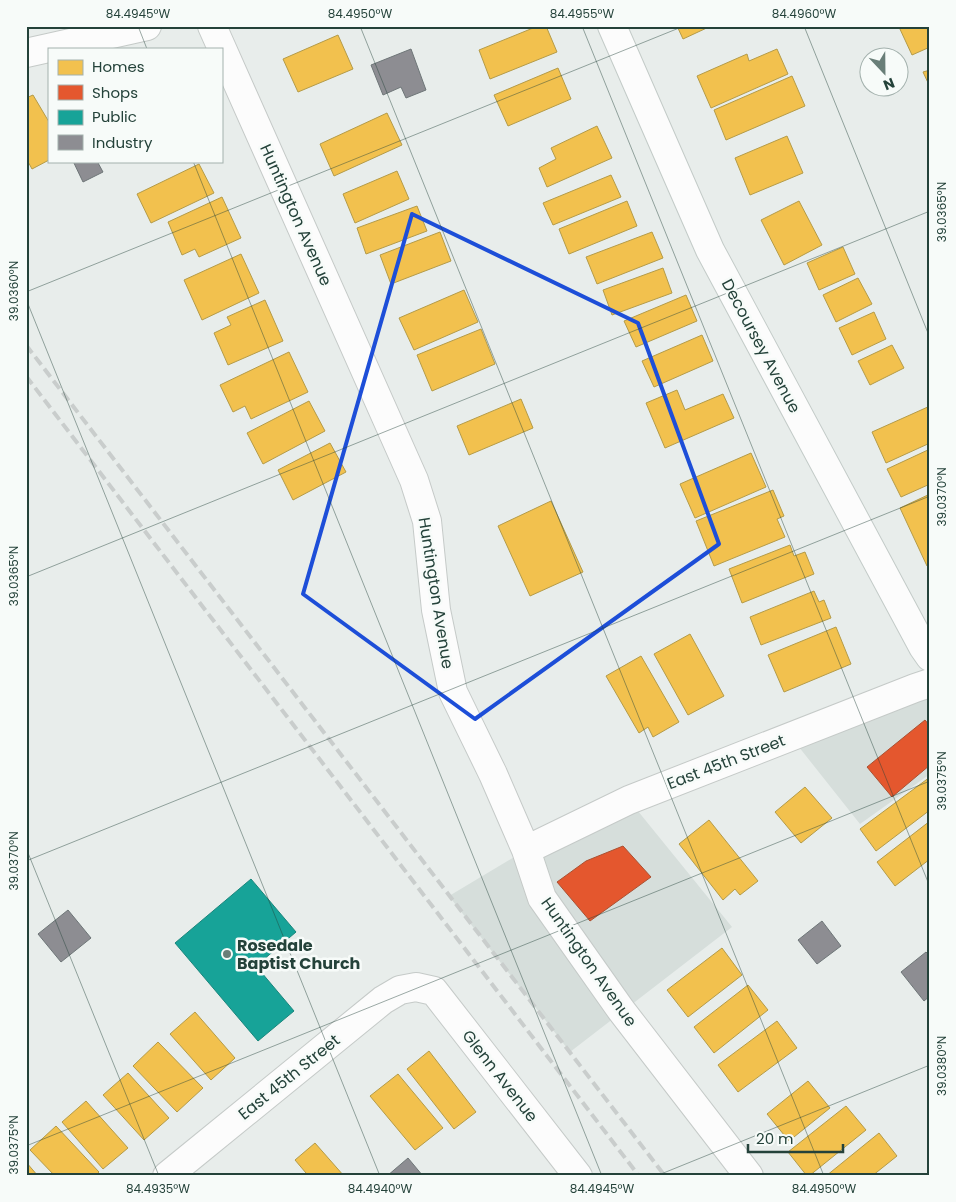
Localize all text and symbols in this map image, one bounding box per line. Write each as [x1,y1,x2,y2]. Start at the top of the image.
text: 84.4945°W [106,5,171,22]
text: 84.4950°W [328,5,393,22]
text: 84.4955°W [550,5,615,22]
text: 84.4960°W [772,5,837,22]
legend [48,48,222,162]
north arrow [858,48,908,98]
text: Homes [92,56,145,77]
text: N [880,73,897,95]
text: Shops [92,82,138,103]
text: Public [92,106,137,127]
text: Industry [92,132,153,153]
street label: Huntington Avenue [254,140,338,290]
text: 39.0365°N [933,182,950,242]
text: 39.0360°N [5,261,22,321]
street label: Decoursey Avenue [716,275,806,417]
text: 39.0370°N [933,467,950,527]
street label: Huntington Avenue [413,516,459,670]
text: 39.0365°N [5,546,22,606]
street label: East 45th Street [664,729,789,795]
text: 39.0375°N [933,751,950,811]
text: 39.0370°N [5,831,22,891]
street label: Huntington Avenue [536,893,642,1031]
place label: Rosedale Baptist Church [237,934,360,975]
marker: Rosedale Baptist Church [221,948,233,960]
street label: Glenn Avenue [457,1025,543,1127]
street label: East 45th Street [233,1029,345,1125]
text: 39.0380°N [933,1036,950,1096]
text: 39.0375°N [5,1115,22,1175]
scale bar [748,1122,844,1154]
text: 20 m [756,1128,794,1149]
text: 84.4935°W [126,1180,190,1197]
text: 84.4940°W [348,1180,413,1197]
text: 84.4945°W [570,1180,635,1197]
text: 84.4950°W [792,1180,857,1197]

